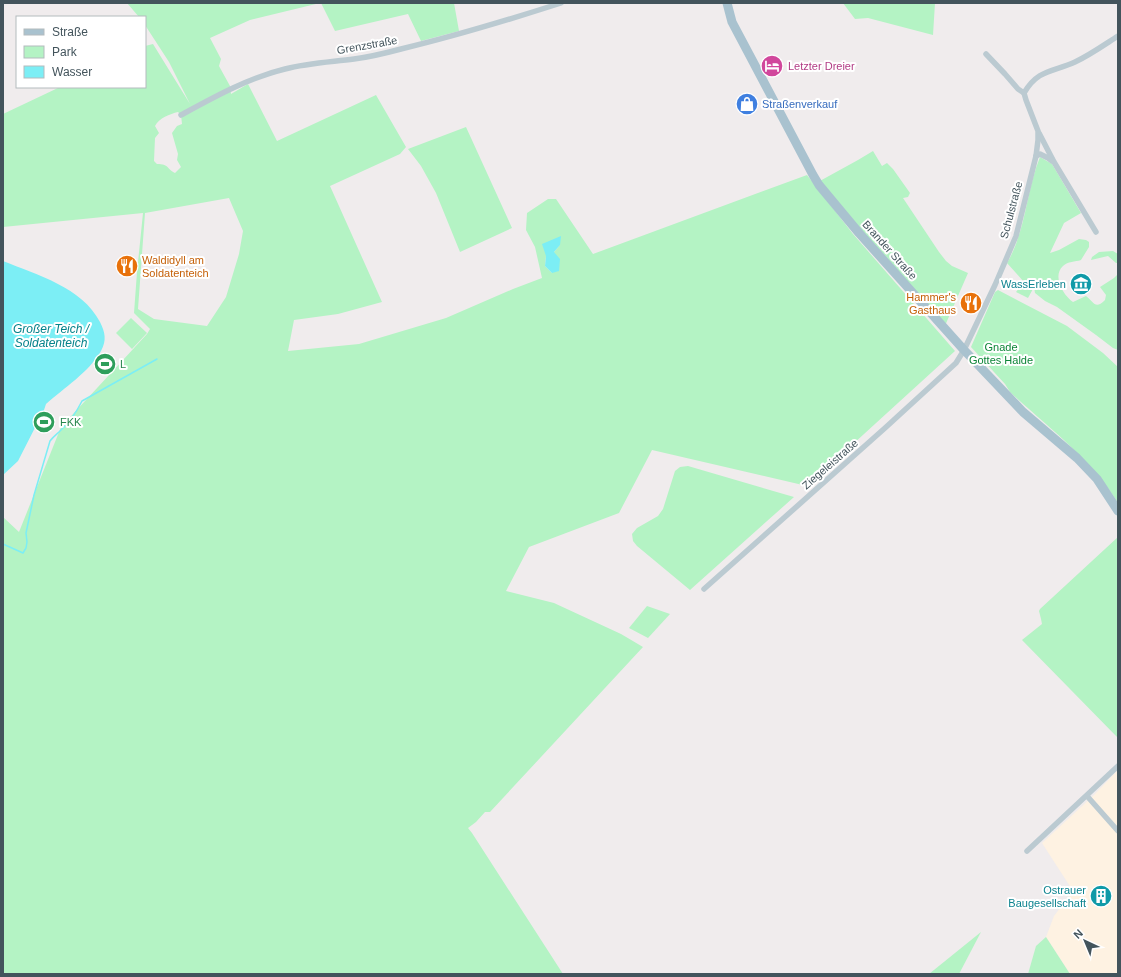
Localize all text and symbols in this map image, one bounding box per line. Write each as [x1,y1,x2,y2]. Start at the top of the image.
legend [16,16,146,88]
text: Straße [52,25,88,39]
street label: Grenzstraße [336,34,398,56]
text: Park [52,45,78,59]
hotel icon: Letzter Dreier [759,53,785,79]
place label: Letzter Dreier [788,60,855,72]
text: Wasser [52,65,92,79]
shop icon: Straßenverkauf [734,91,760,117]
place label: Straßenverkauf [762,98,838,110]
street label: Schulstraße [998,180,1024,240]
street label: Brander Straße [860,218,920,282]
restaurant icon: Waldidyll am Soldatenteich [114,253,140,279]
place label: Waldidyll am Soldatenteich [142,254,209,279]
museum icon: WassErleben [1068,271,1094,297]
place label: WassErleben [1001,278,1066,290]
restaurant icon: Hammer's Gasthaus [958,290,984,316]
place label: Hammer's Gasthaus [906,291,956,316]
water label: Großer Teich / Soldatenteich [13,322,91,350]
park label: Gnade Gottes Halde [969,341,1033,366]
sports icon: L [92,351,118,377]
place label: L [120,358,126,370]
sports icon: FKK [31,409,57,435]
place label: FKK [60,416,82,428]
street label: Ziegeleistraße [800,437,860,491]
building icon: Ostrauer Baugesellschaft [1088,883,1114,909]
place label: Ostrauer Baugesellschaft [1008,884,1086,909]
north arrow [1065,921,1105,961]
text: N [1071,927,1085,941]

